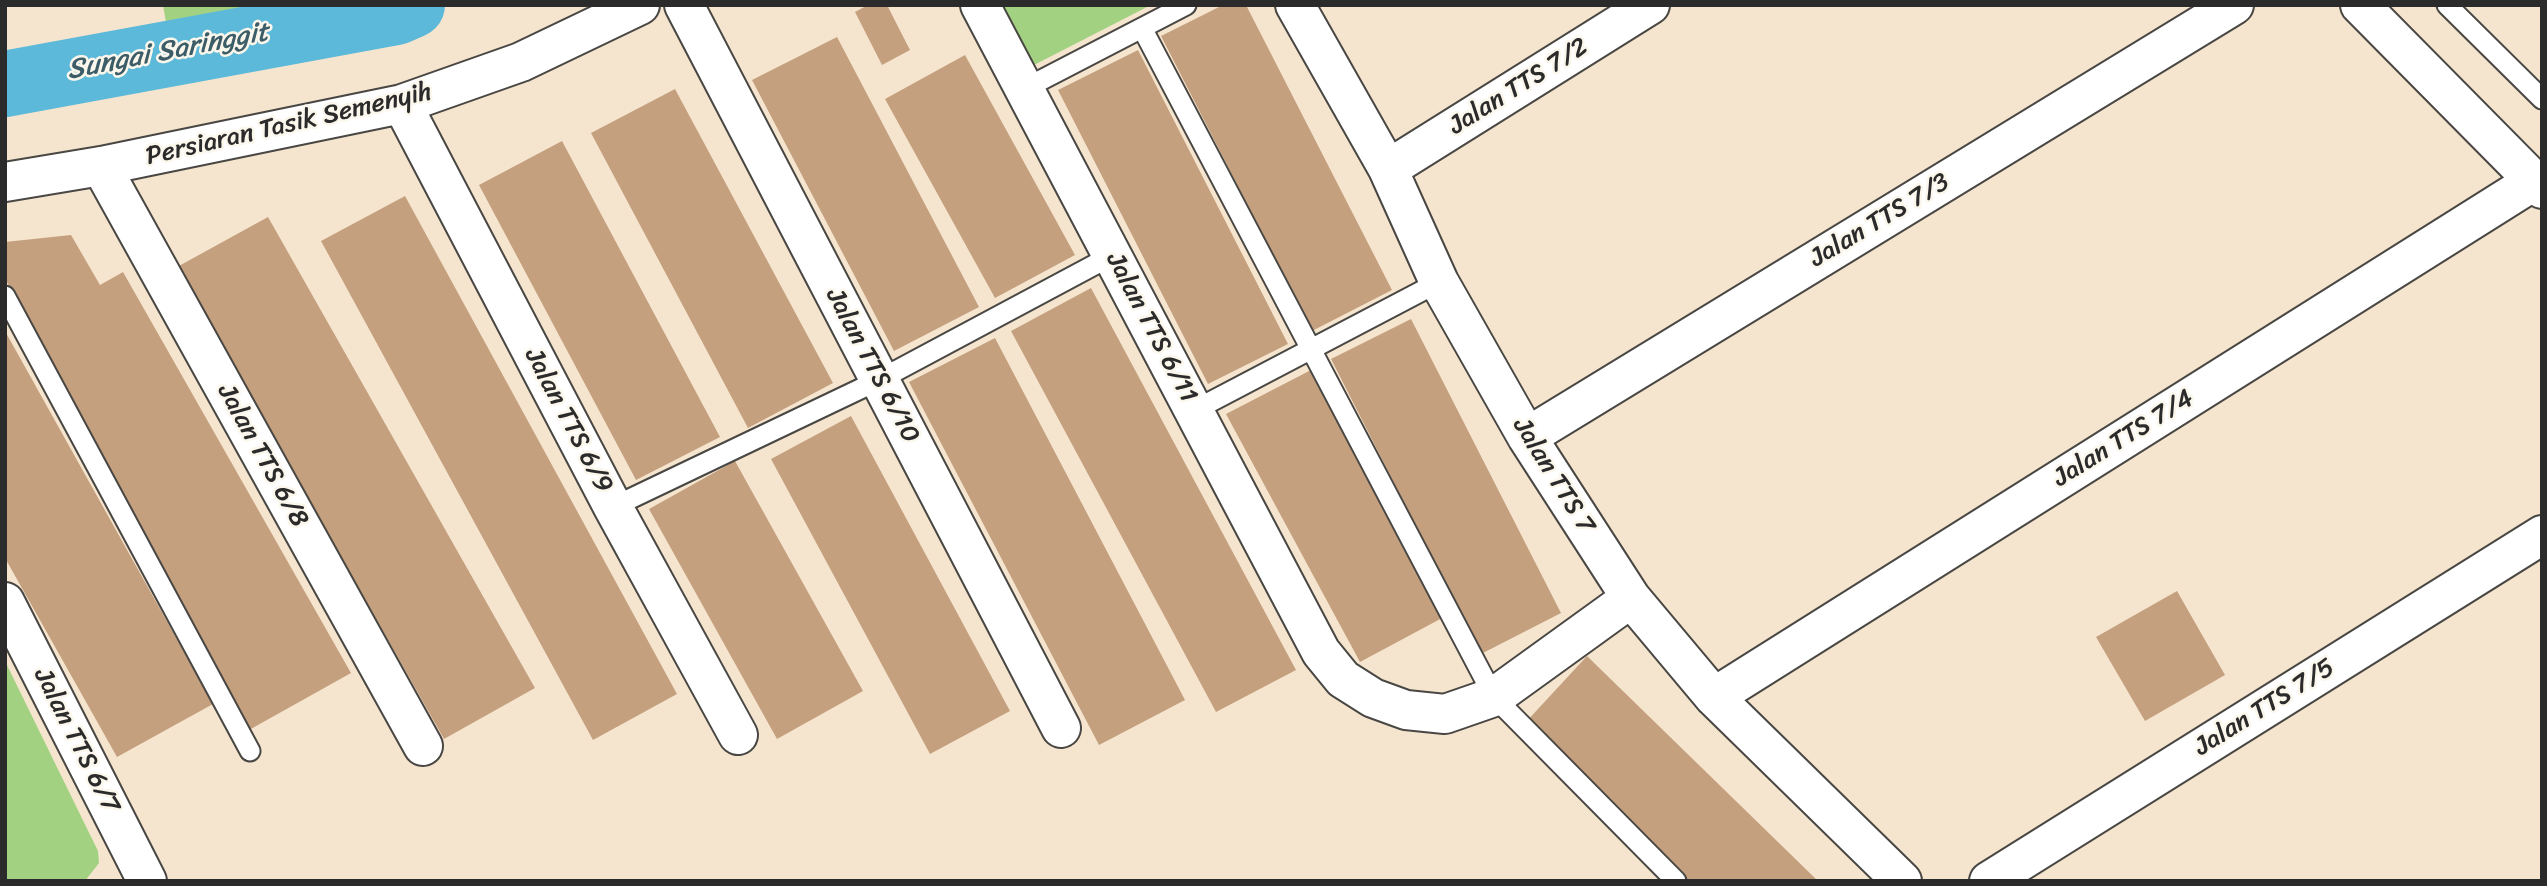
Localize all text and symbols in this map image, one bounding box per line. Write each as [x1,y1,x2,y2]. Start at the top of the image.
water label: Sungai Saringgit [64,16,272,88]
street label: Jalan TTS 7/2 [1444,32,1594,142]
street label: Persiaran Tasik Semenyih [143,77,435,173]
street label: Jalan TTS 7/3 [1805,167,1955,275]
street label: Jalan TTS 6/11 [1098,248,1204,408]
street label: Jalan TTS 6/10 [818,283,926,449]
street label: Jalan TTS 6/9 [517,343,619,499]
street label: Jalan TTS 6/8 [210,379,314,533]
street label: Jalan TTS 7/4 [2048,384,2200,494]
street label: Jalan TTS 7 [1505,413,1601,539]
street label: Jalan TTS 7/5 [2189,653,2341,763]
street label: Jalan TTS 6/7 [26,664,126,818]

